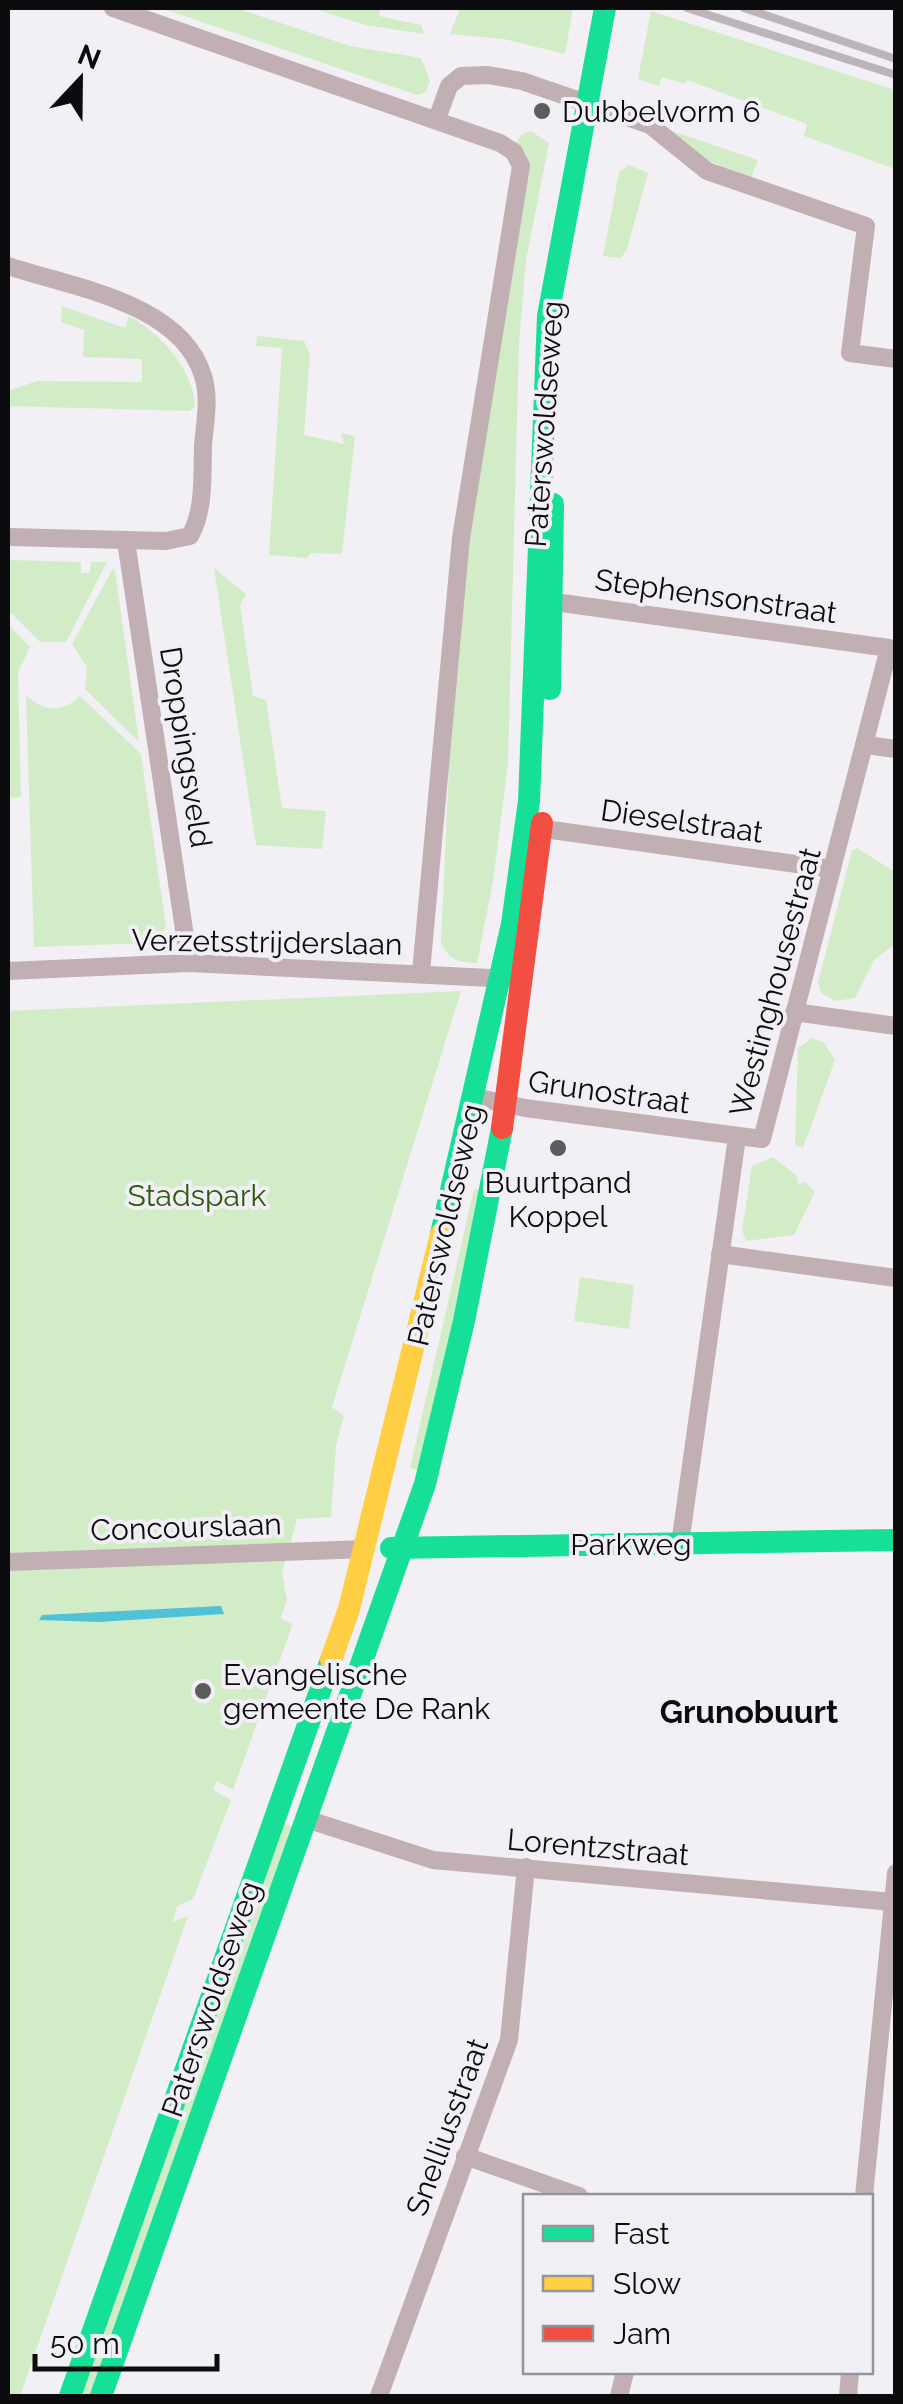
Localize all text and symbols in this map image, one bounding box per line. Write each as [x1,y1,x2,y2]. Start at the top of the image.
north arrow [30,30,130,130]
text: N [73,38,105,77]
place label: Dubbelvorm 6 [562,94,761,129]
marker: Dubbelvorm 6 [531,100,553,122]
street label: Paterswoldseweg [518,300,570,548]
street label: Stephensonstraat [593,562,839,630]
street label: Droppingsveld [153,644,219,850]
street label: Dieselstraat [599,792,765,850]
street label: Westinghousestraat [722,844,828,1120]
street label: Verzetsstrijderslaan [131,922,403,962]
street label: Grunostraat [526,1063,692,1121]
street label: Paterswoldseweg [400,1101,490,1349]
marker: Buurtpand Koppel [547,1137,569,1159]
place label: Buurtpand Koppel [484,1165,632,1234]
park label: Stadspark [128,1178,266,1213]
street label: Concourslaan [90,1506,282,1548]
street label: Parkweg [570,1527,692,1562]
place label: Evangelische gemeente De Rank [223,1657,490,1726]
marker: Evangelische gemeente De Rank [192,1680,214,1702]
district label: Grunobuurt [660,1693,838,1730]
street label: Lorentzstraat [506,1822,690,1872]
street label: Paterswoldseweg [154,1877,268,2121]
street label: Snelliusstraat [399,2034,495,2220]
legend [523,2194,873,2374]
text: Fast [613,2216,670,2251]
text: Slow [613,2266,681,2301]
scale bar [35,2309,218,2371]
text: Jam [613,2316,671,2351]
text: 50 m [50,2326,120,2361]

